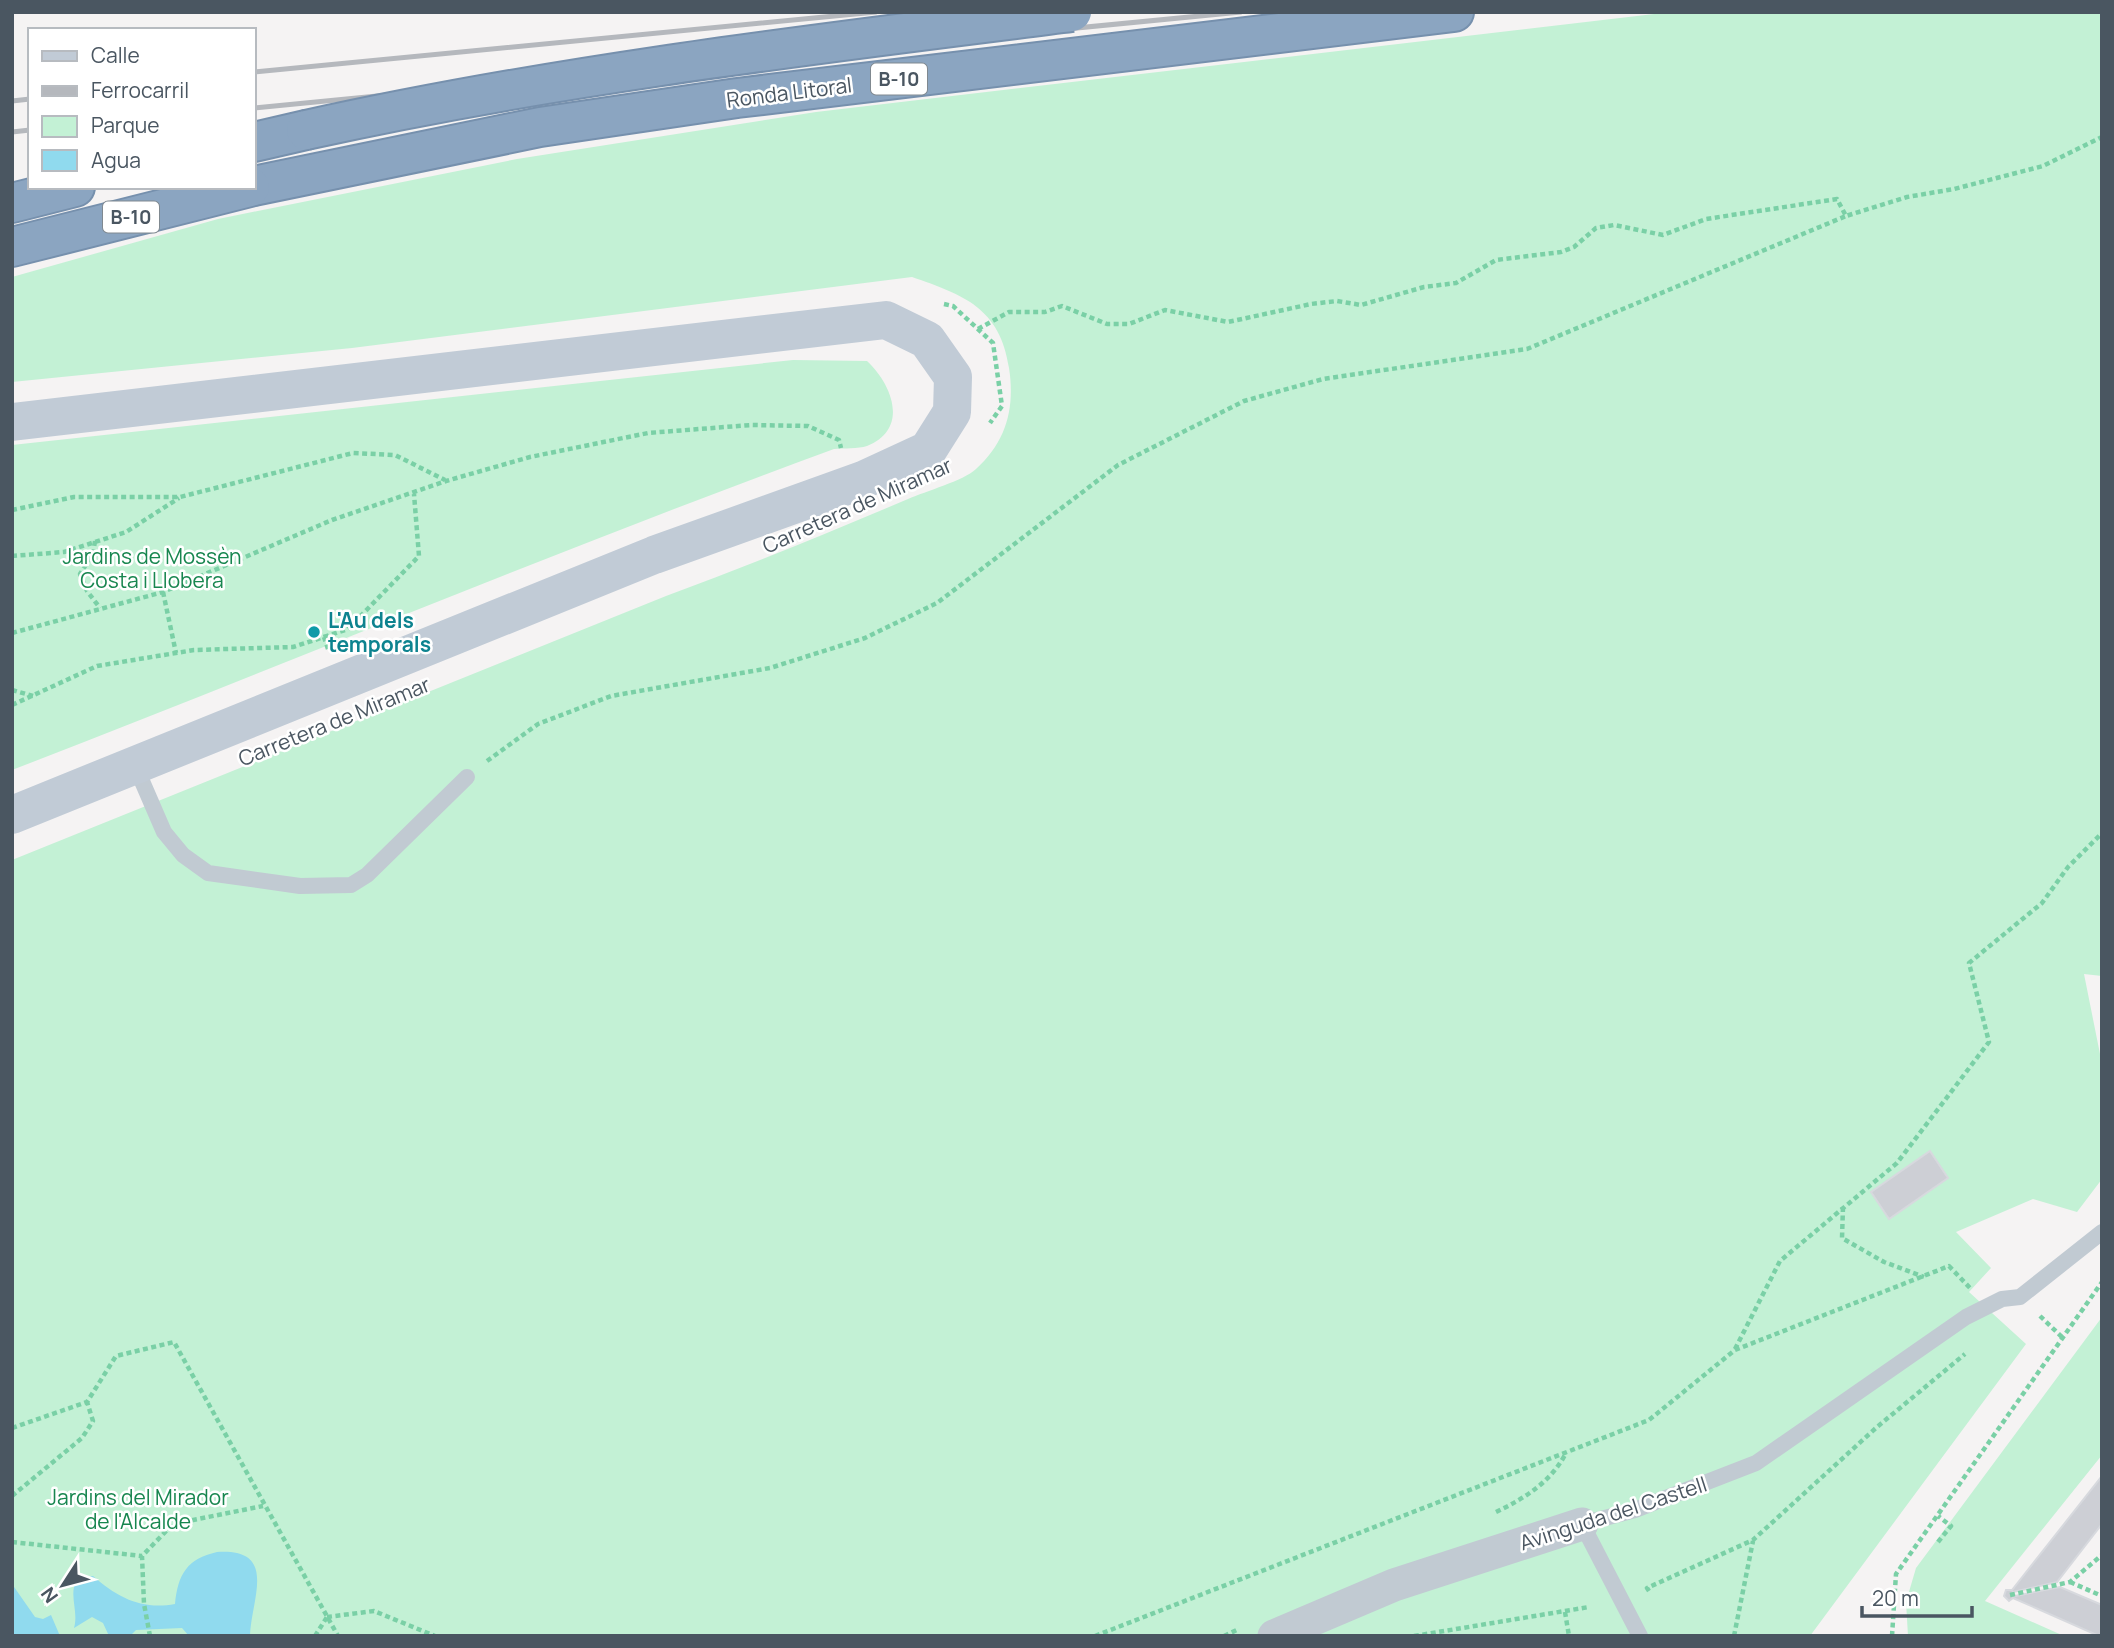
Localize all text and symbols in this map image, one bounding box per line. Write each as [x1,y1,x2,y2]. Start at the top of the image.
legend [28,28,256,189]
text: Calle [91,41,140,69]
road number: B-10 [871,64,927,94]
street label: Ronda Litoral [725,70,853,114]
text: Ferrocarril [91,76,189,104]
text: Parque [91,111,160,139]
text: Agua [91,146,141,174]
road number: B-10 [103,202,159,232]
street label: Carretera de Miramar [758,450,956,559]
park label: Jardins de Mossèn Costa i Llobera [62,542,242,594]
place label: L'Au dels temporals [328,606,431,658]
marker: L'Au dels temporals [306,624,322,640]
street label: Carretera de Miramar [234,670,434,772]
street label: Avinguda del Castell [1516,1470,1710,1556]
park label: Jardins del Mirador de l'Alcalde [47,1483,229,1535]
north arrow [28,1550,98,1620]
scale bar [1862,1574,1972,1618]
text: N [35,1582,64,1608]
text: 20 m [1872,1584,1919,1612]

